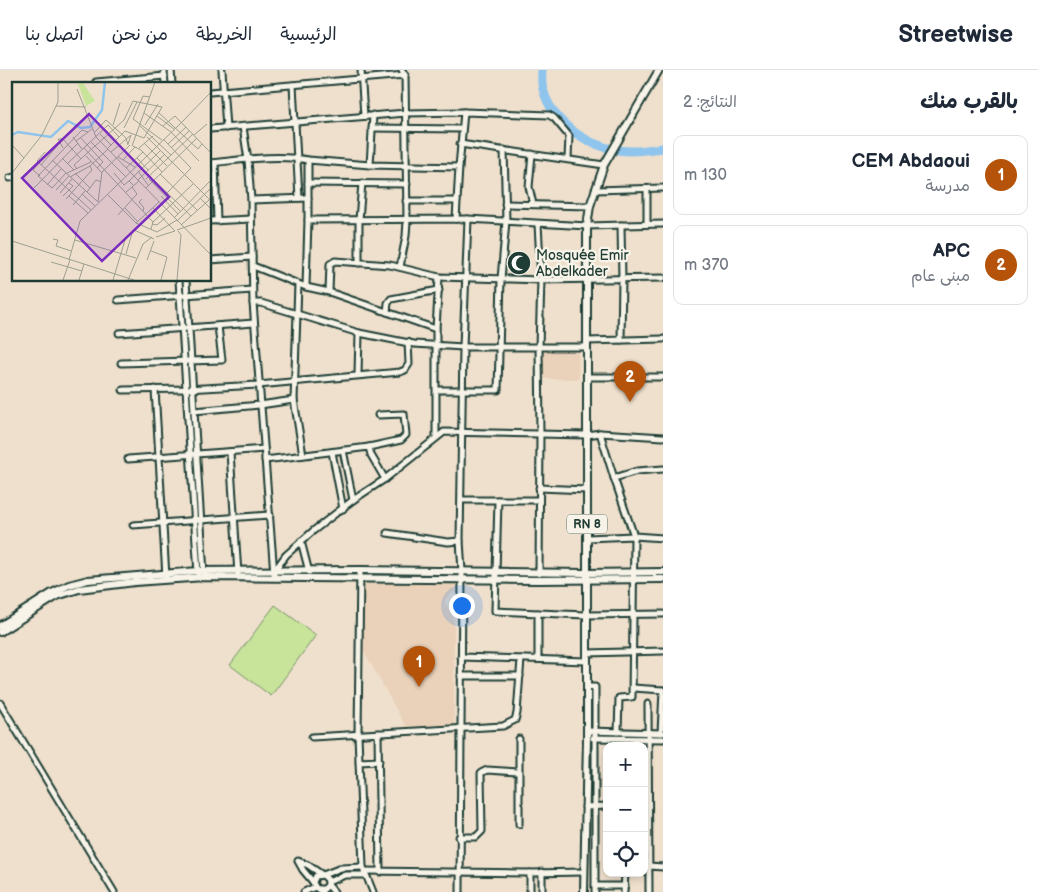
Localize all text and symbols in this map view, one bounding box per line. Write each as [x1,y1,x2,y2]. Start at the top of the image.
text: Streetwise [899,20,1013,49]
text: اتصل بنا [25,24,84,45]
text: من نحن [112,24,168,45]
text: الخريطة [196,24,252,45]
text: الرئيسية [280,24,337,45]
inset map [12,82,211,281]
text: بالقرب منك [920,89,1018,114]
text: النتائج: 2 [683,93,737,112]
text: CEM Abdaoui [852,150,970,173]
text: 130 m [684,166,727,185]
text: 1 [998,166,1004,185]
text: مدرسة [925,177,970,196]
text: APC [933,240,970,263]
place label: Mosquée Emir Abdelkader [536,247,630,280]
mosque icon: Mosquée Emir Abdelkader [506,250,532,276]
text: 370 m [684,256,729,275]
text: 2 [996,256,1006,275]
text: مبنى عام [911,267,970,286]
pin: 2 [614,361,646,402]
road number: RN 8 [567,514,607,534]
your location [449,593,475,619]
pin: 1 [403,646,435,687]
map controls [603,742,648,877]
button: + [603,742,648,787]
button: − [603,787,648,832]
button: locate [603,832,648,877]

